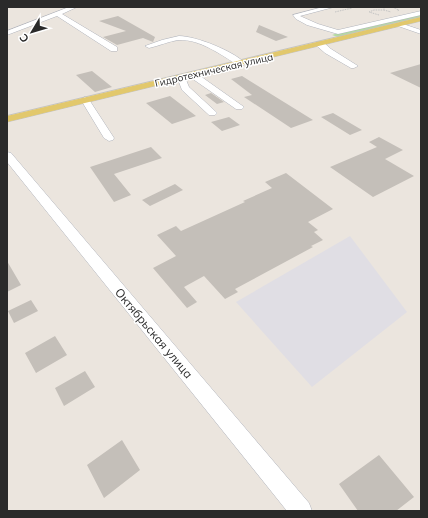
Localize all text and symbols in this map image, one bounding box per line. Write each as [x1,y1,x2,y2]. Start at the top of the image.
north arrow [12,12,52,52]
text: С [16,31,32,45]
street label: Гидротехническая улица [154,50,274,90]
street label: Октябрьская улица [112,285,196,381]

